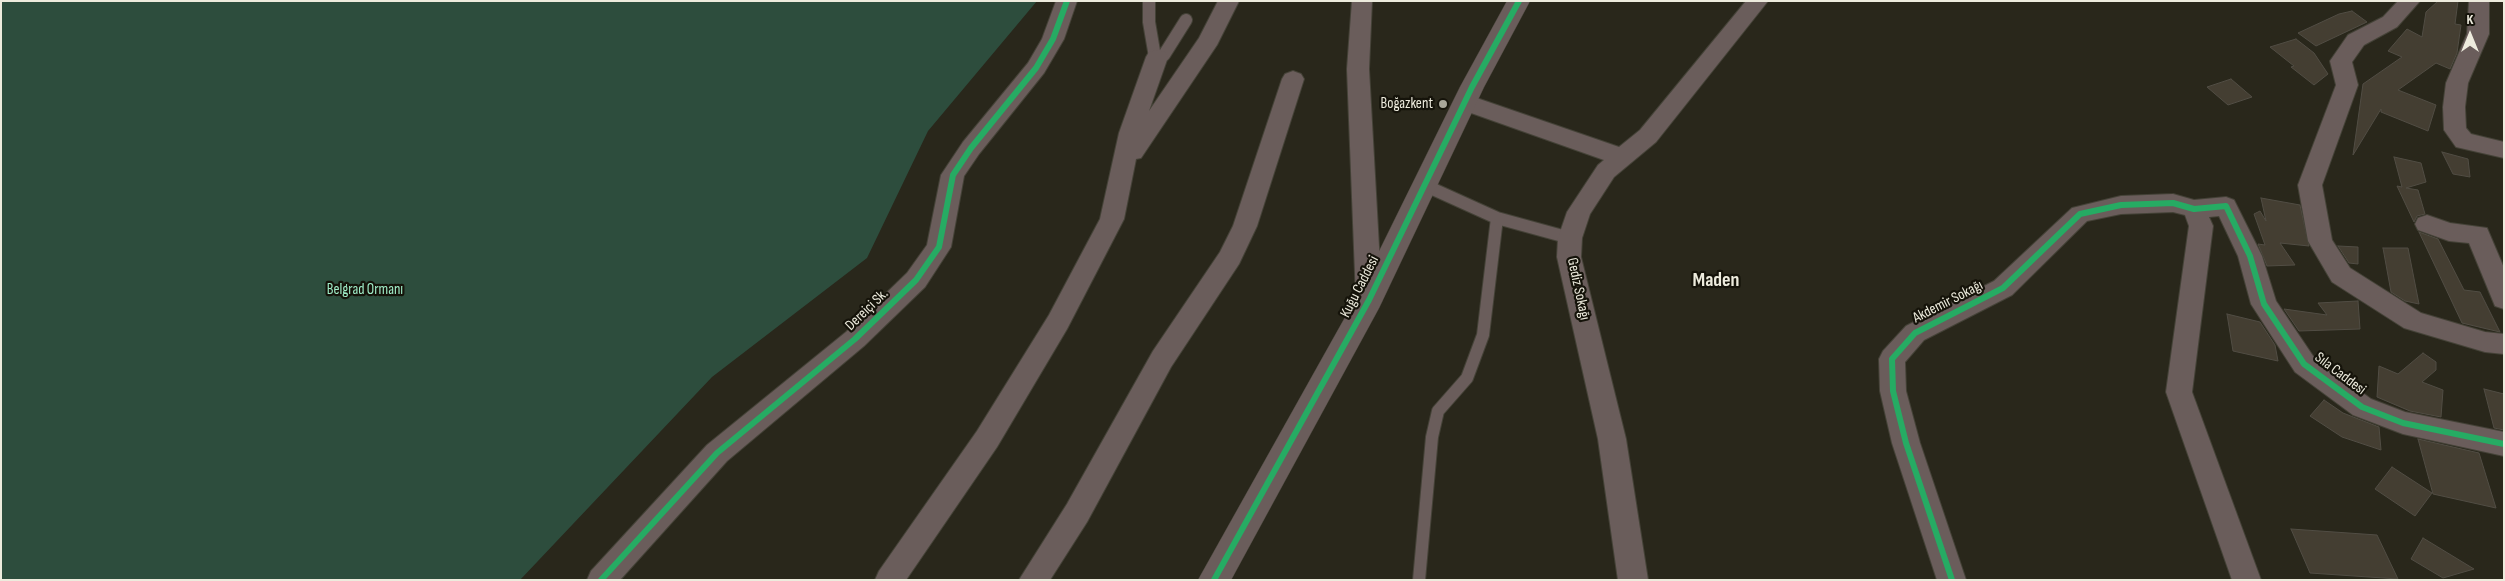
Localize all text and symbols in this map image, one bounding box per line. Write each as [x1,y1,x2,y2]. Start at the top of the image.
north arrow [2445,10,2495,60]
text: K [2467,11,2473,28]
place label: Boğazkent [1381,95,1433,113]
marker: Boğazkent [1437,98,1449,110]
street label: Kuğu Caddesi [1337,253,1383,321]
street label: Gediz Sokağı [1563,256,1593,322]
district label: Maden [1693,269,1739,293]
street label: Akdemir Sokağı [1910,277,1986,327]
park label: Belgrad Ormanı [327,281,403,299]
street label: Dereiçi Sk. [842,285,892,335]
street label: Sıla Caddesi [2311,349,2369,399]

